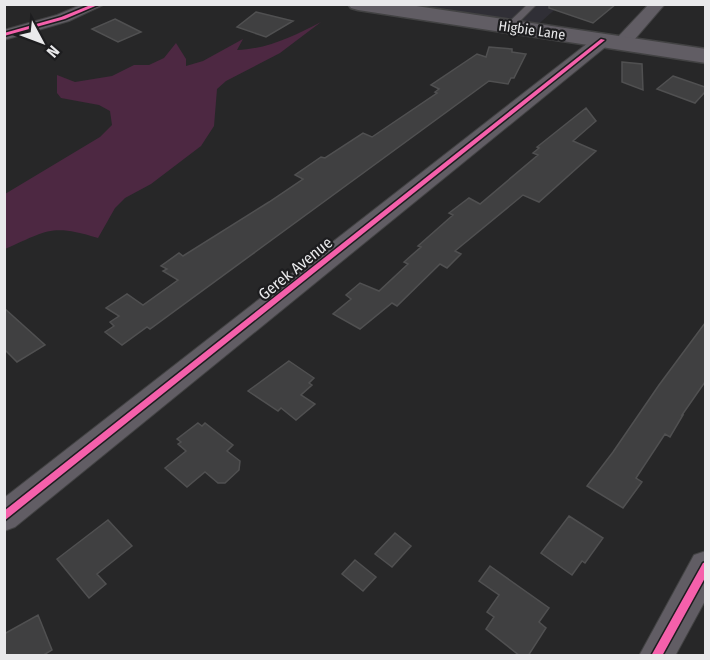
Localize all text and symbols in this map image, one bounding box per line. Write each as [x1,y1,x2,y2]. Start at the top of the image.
north arrow [12,12,72,72]
street label: Higbie Lane [498,17,566,44]
text: N [43,42,63,61]
street label: Gerek Avenue [255,233,336,304]

